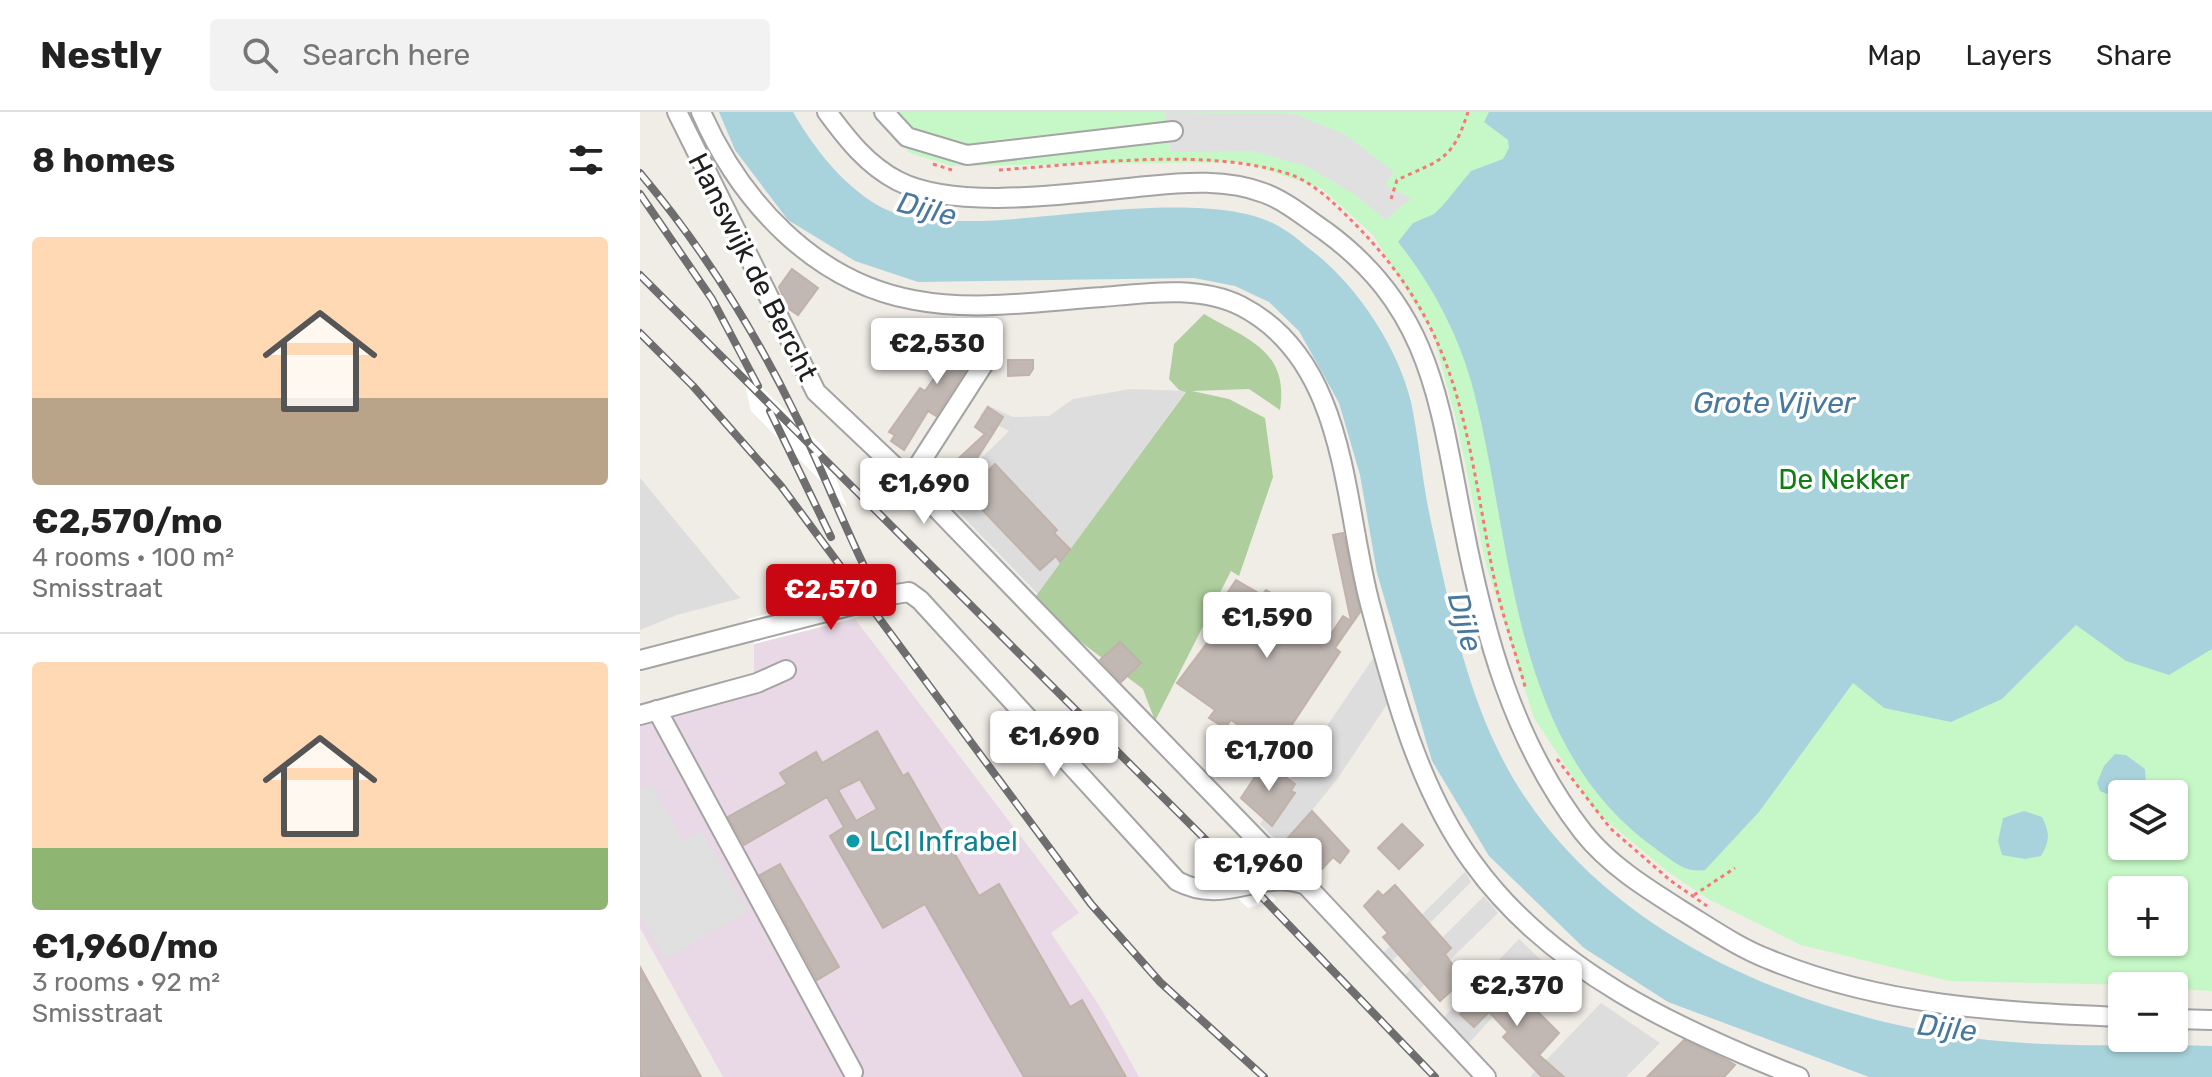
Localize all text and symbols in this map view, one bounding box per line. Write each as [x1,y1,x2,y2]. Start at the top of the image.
search box [210,19,770,91]
text: Nestly [40,32,162,78]
icon: search [238,33,282,77]
text: Search here [302,37,470,73]
text: Map [1867,39,1922,72]
text: Layers [1966,39,2052,72]
text: Share [2096,39,2172,72]
icon: filters [564,138,608,182]
text: 8 homes [32,140,175,181]
street label: Hanswijk de Bercht [681,148,825,386]
water label: Dijle [894,184,961,234]
icon: home [248,289,392,433]
pin: €2,530 [872,318,1002,386]
text: €2,530 [889,328,985,359]
water label: Grote Vijver [1693,385,1857,421]
pin: €1,690 [859,458,989,526]
park label: De Nekker [1778,463,1910,496]
text: €1,690 [878,468,970,499]
text: €2,570/mo [32,501,223,542]
text: 4 rooms · 100 m² [32,542,234,573]
pin: €2,570 [766,564,896,632]
text: Smisstraat [32,573,163,604]
text: €2,570 [784,574,878,605]
water label: Dijle [1440,589,1490,656]
pin: €1,590 [1202,592,1332,660]
text: €1,590 [1221,602,1313,633]
pin: €1,690 [989,711,1119,779]
icon: home [248,714,392,858]
text: €1,690 [1008,721,1100,752]
pin: €1,700 [1204,725,1334,793]
text: €1,700 [1224,735,1314,766]
map controls [2108,780,2188,1052]
button: layers [2108,780,2188,860]
place label: LCI Infrabel [869,825,1018,858]
marker: LCI Infrabel [844,832,862,850]
pin: €1,960 [1193,838,1323,906]
text: €1,960 [1213,848,1303,879]
button: + [2108,876,2188,956]
text: €1,960/mo [32,926,218,967]
pin: €2,370 [1452,960,1582,1028]
text: 3 rooms · 92 m² [32,967,220,998]
text: €2,370 [1470,970,1564,1001]
button: − [2108,972,2188,1052]
text: Smisstraat [32,998,163,1029]
water label: Dijle [1915,1006,1979,1050]

